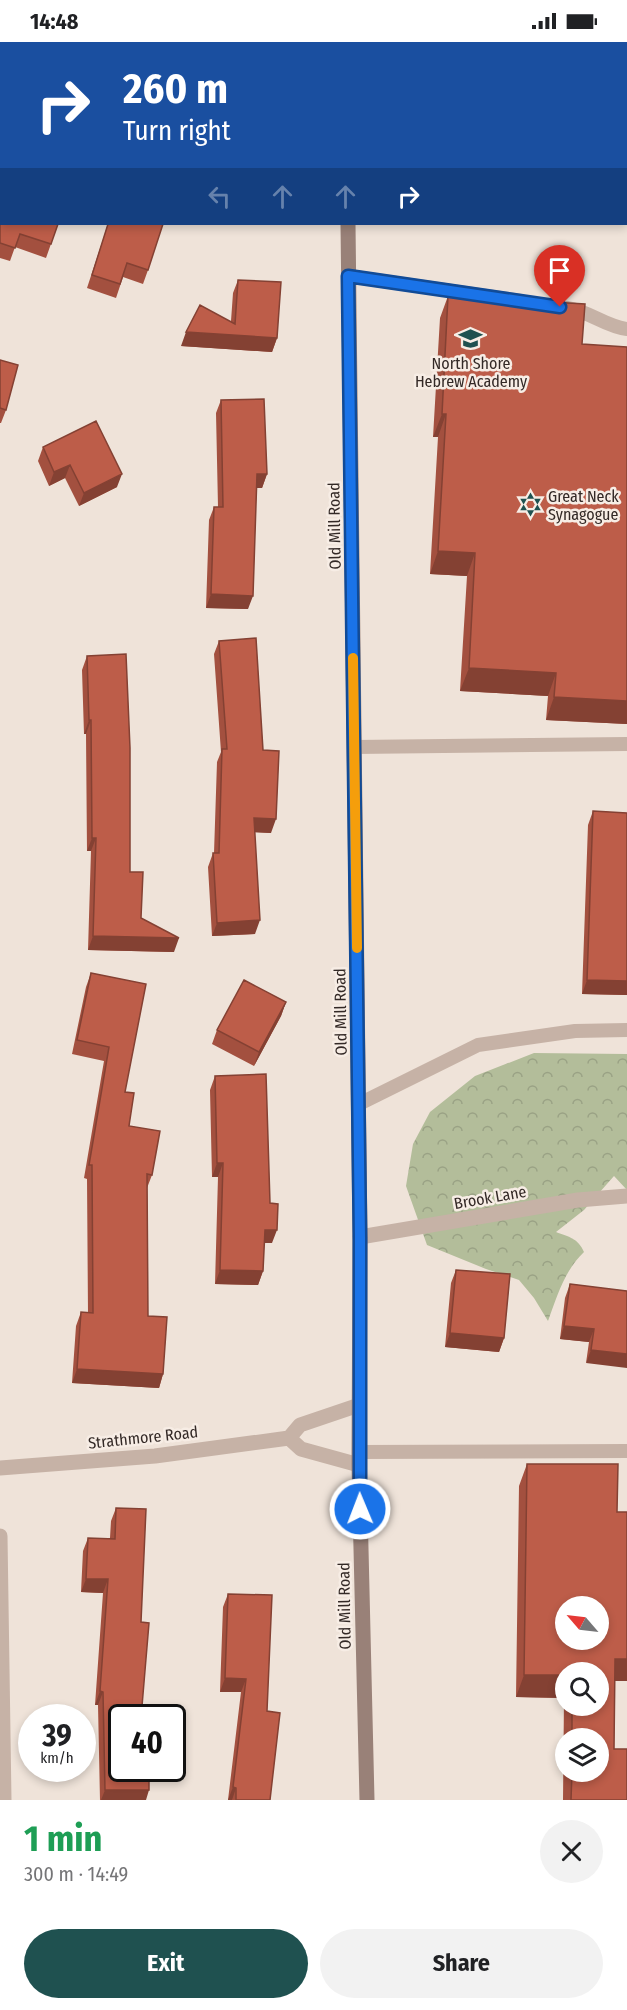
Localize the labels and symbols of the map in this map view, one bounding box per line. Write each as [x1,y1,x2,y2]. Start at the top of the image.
pin [534,245,585,307]
school or university icon: North Shore Hebrew Academy [458,325,484,351]
place label: North Shore Hebrew Academy [415,354,528,391]
street label: Old Mill Road [324,482,345,570]
place label: Great Neck Synagogue [548,487,619,524]
synagogue icon: Great Neck Synagogue [517,492,543,518]
street label: Old Mill Road [330,968,351,1056]
street label: Brook Lane [452,1182,528,1213]
street label: Strathmore Road [87,1422,199,1453]
position arrow [328,1477,392,1541]
street label: Old Mill Road [334,1562,355,1650]
north arrow [555,1596,609,1650]
speed limit sign: 40 [108,1704,186,1782]

